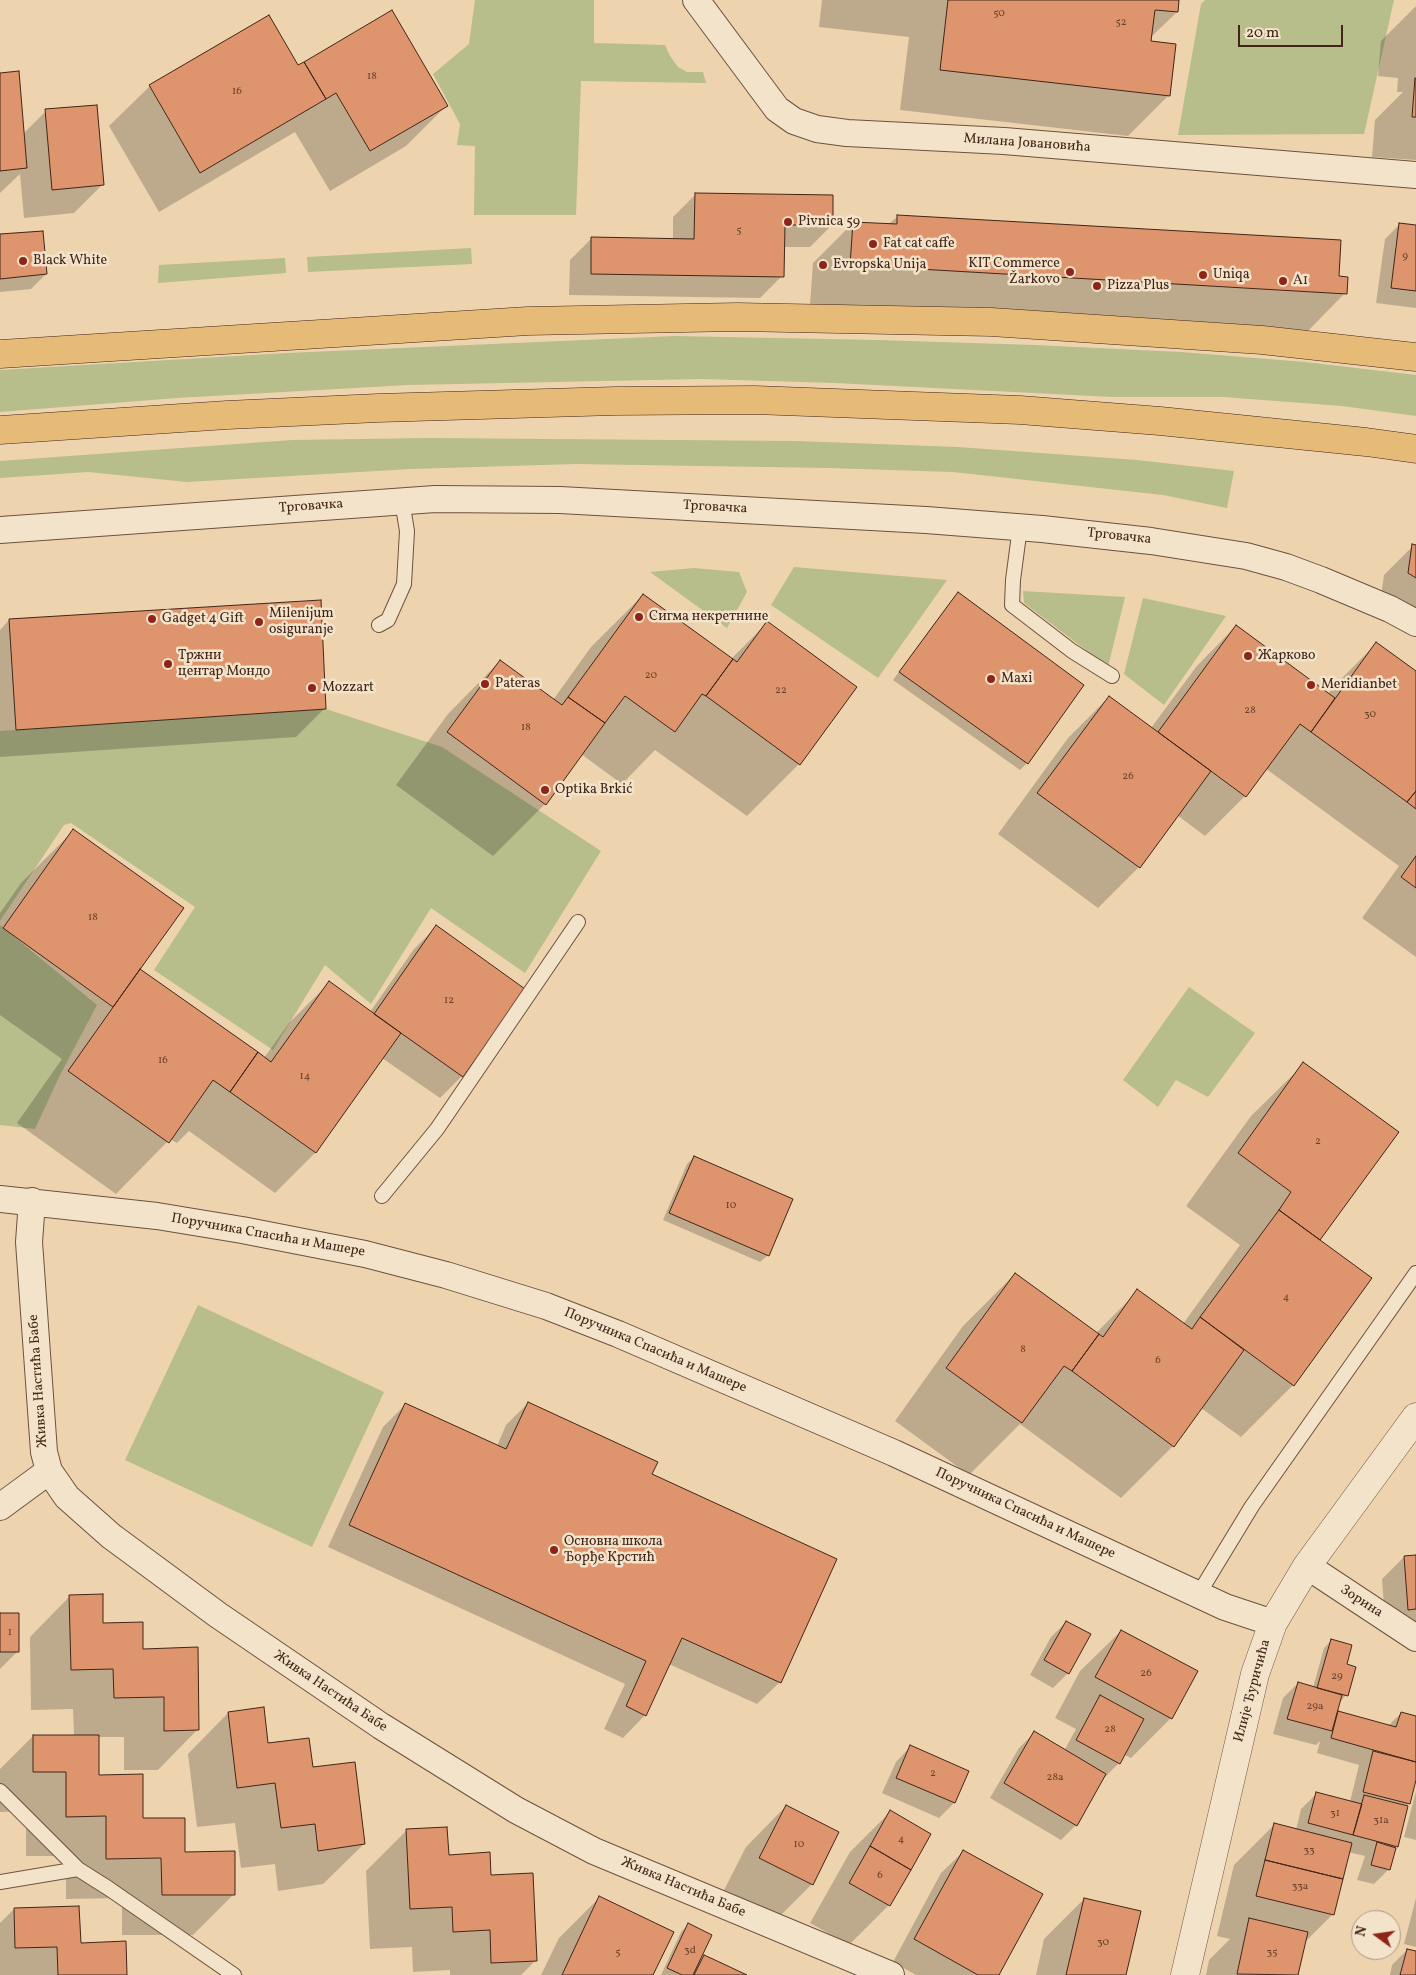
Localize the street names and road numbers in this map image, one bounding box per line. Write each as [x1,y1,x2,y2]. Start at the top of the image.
street label: Милана Јовановића [963,131,1091,157]
street label: Трговачка [278,496,344,518]
street label: Трговачка [682,498,748,518]
street label: Трговачка [1086,525,1152,549]
street label: Поручника Спасића и Машере [170,1211,366,1261]
street label: Поручника Спасића и Машере [561,1305,749,1397]
street label: Живка Настића Бабе [26,1314,52,1448]
street label: Поручника Спасића и Машере [932,1465,1118,1563]
street label: Зорина [1337,1582,1385,1622]
street label: Илије Ђуричића [1231,1638,1275,1744]
street label: Живка Настића Бабе [270,1648,390,1736]
street label: Живка Настића Бабе [618,1854,748,1922]

